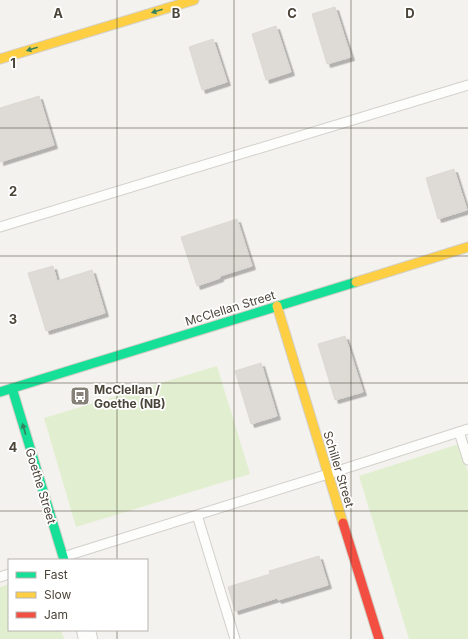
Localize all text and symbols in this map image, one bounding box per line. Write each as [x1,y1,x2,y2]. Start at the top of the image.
text: A [53,5,63,21]
text: B [172,5,181,21]
text: C [287,5,297,21]
text: D [405,5,415,21]
one-way arrow [150,8,162,14]
one-way arrow [26,46,38,52]
text: 1 [10,55,16,71]
text: 2 [9,183,17,199]
street label: McClellan Street [183,287,277,329]
text: 3 [9,311,17,327]
place label: McClellan / Goethe (NB) [94,382,166,411]
bus stop icon: McClellan / Goethe (NB) [69,385,91,407]
one-way arrow [21,423,27,435]
street label: Schiller Street [320,429,358,509]
text: 4 [9,439,18,455]
street label: Goethe Street [22,446,60,526]
legend [8,559,148,631]
text: Fast [44,567,68,582]
text: Slow [44,587,72,602]
text: Jam [44,607,68,622]

